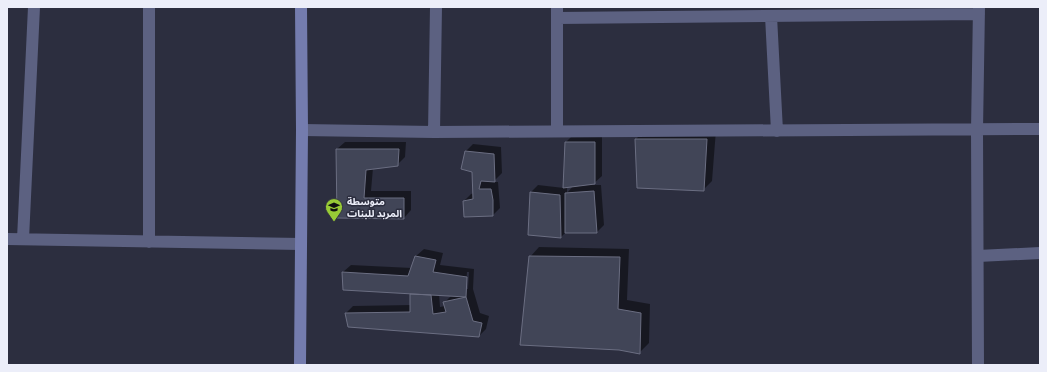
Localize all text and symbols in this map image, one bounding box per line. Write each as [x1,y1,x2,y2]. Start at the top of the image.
place label: متوسطة المربد للبنات [347,195,402,220]
school or university icon: متوسطة المربد للبنات [324,197,344,222]

